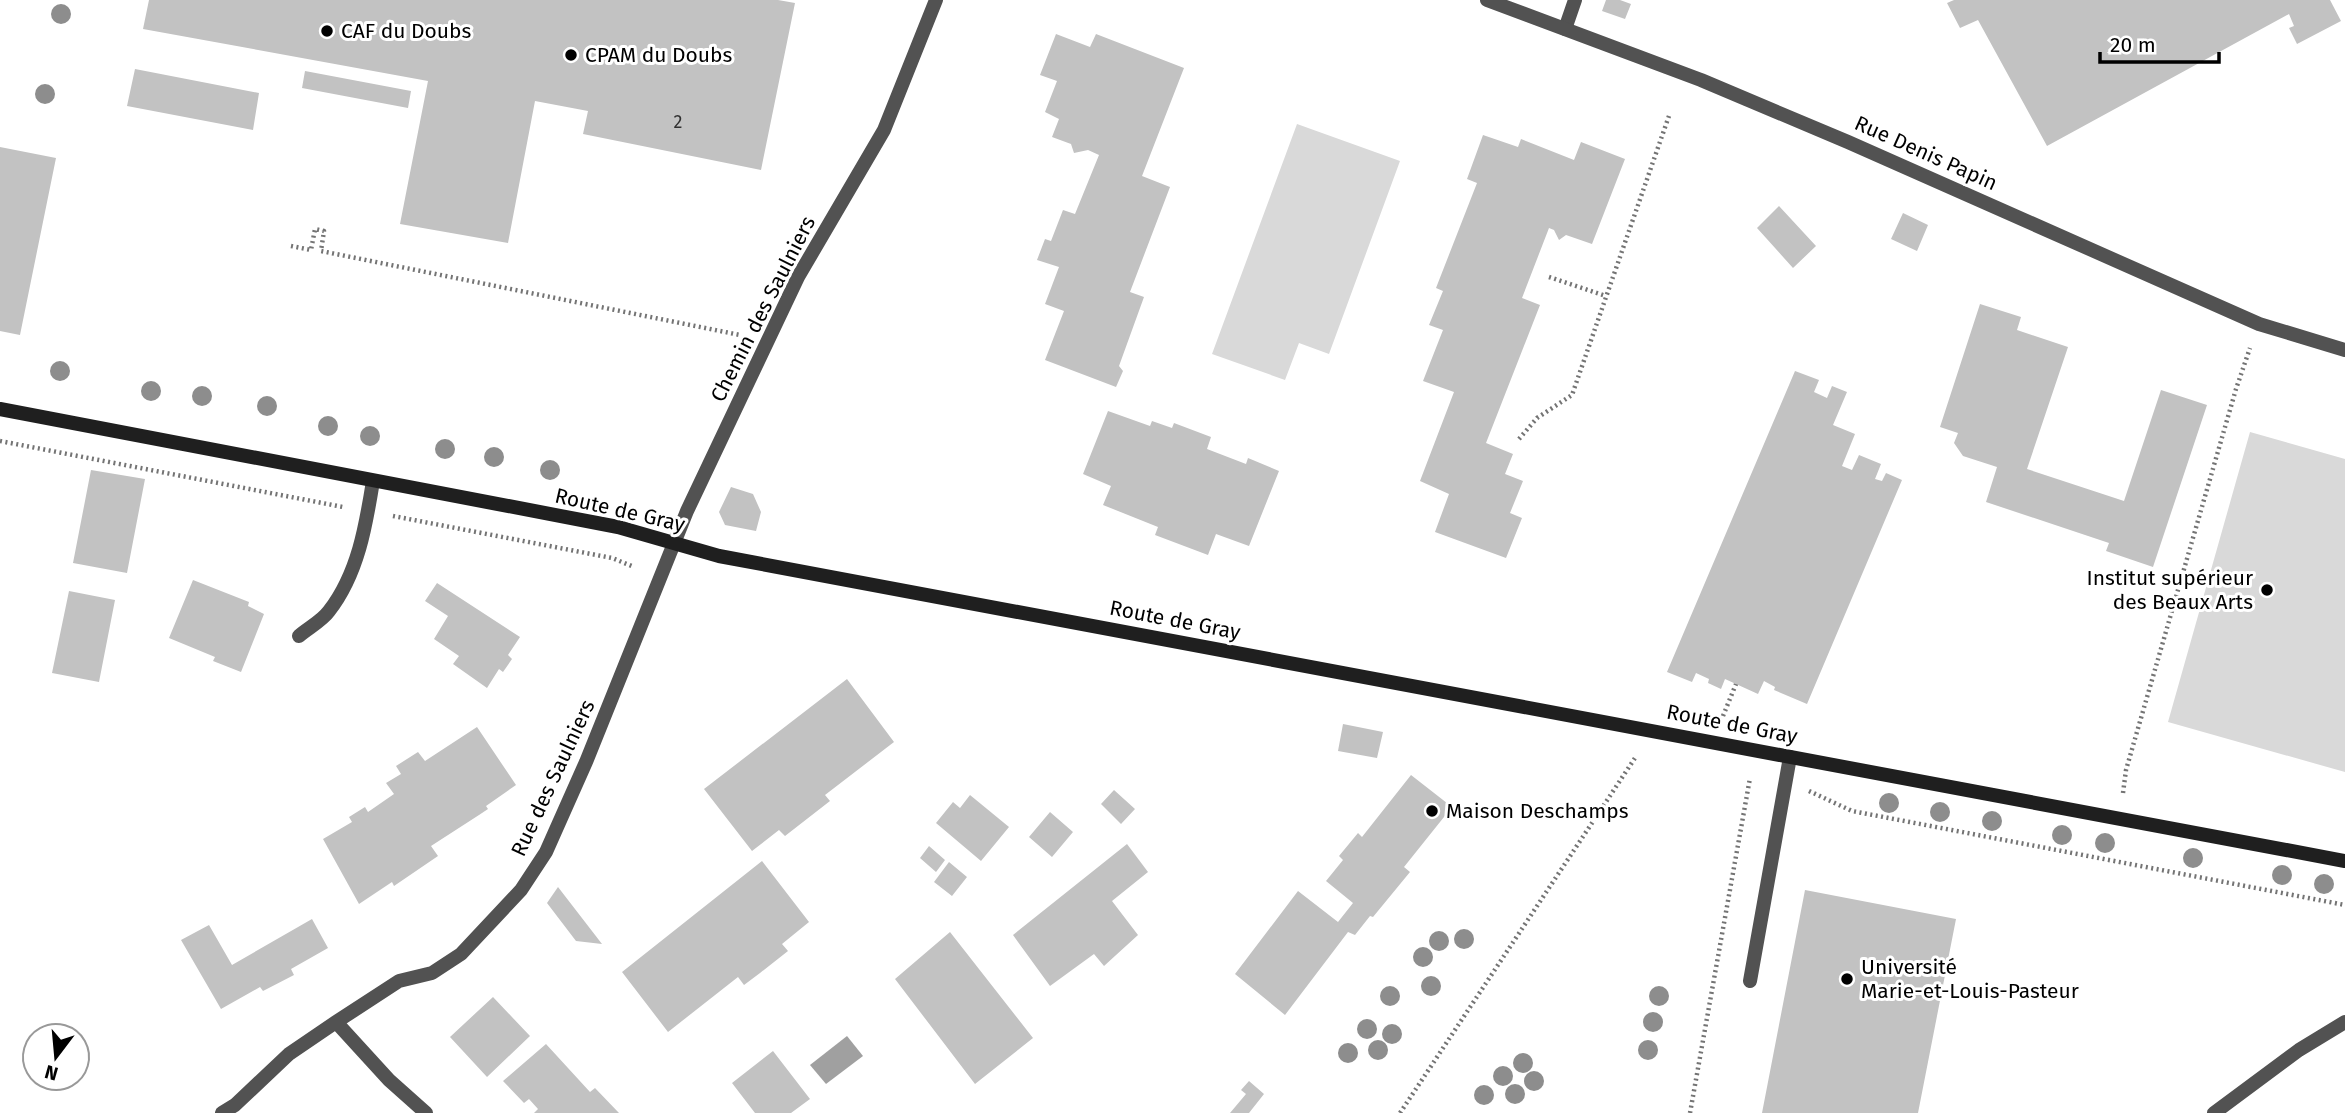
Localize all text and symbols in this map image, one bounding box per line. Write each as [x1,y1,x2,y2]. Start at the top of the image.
place label: CAF du Doubs [341,18,471,44]
scale bar [2100,21,2219,65]
marker: CAF du Doubs [319,23,335,39]
text: 20 m [2110,32,2156,58]
place label: CPAM du Doubs [585,42,732,68]
marker: CPAM du Doubs [563,47,579,63]
street label: Rue Denis Papin [1851,110,2001,196]
house number: 2 [674,111,683,133]
street label: Chemin des Saulniers [705,212,821,406]
street label: Route de Gray [552,482,688,538]
place label: Institut supérieur des Beaux Arts [2086,565,2253,615]
marker: Institut supérieur des Beaux Arts [2259,582,2275,598]
street label: Route de Gray [1107,595,1243,646]
street label: Rue des Saulniers [505,695,601,860]
street label: Route de Gray [1664,699,1800,750]
place label: Maison Deschamps [1446,798,1629,824]
marker: Maison Deschamps [1424,803,1440,819]
place label: Université Marie-et-Louis-Pasteur [1861,954,2079,1004]
marker: Université Marie-et-Louis-Pasteur [1839,971,1855,987]
north arrow [21,1022,91,1092]
text: N [42,1060,61,1086]

